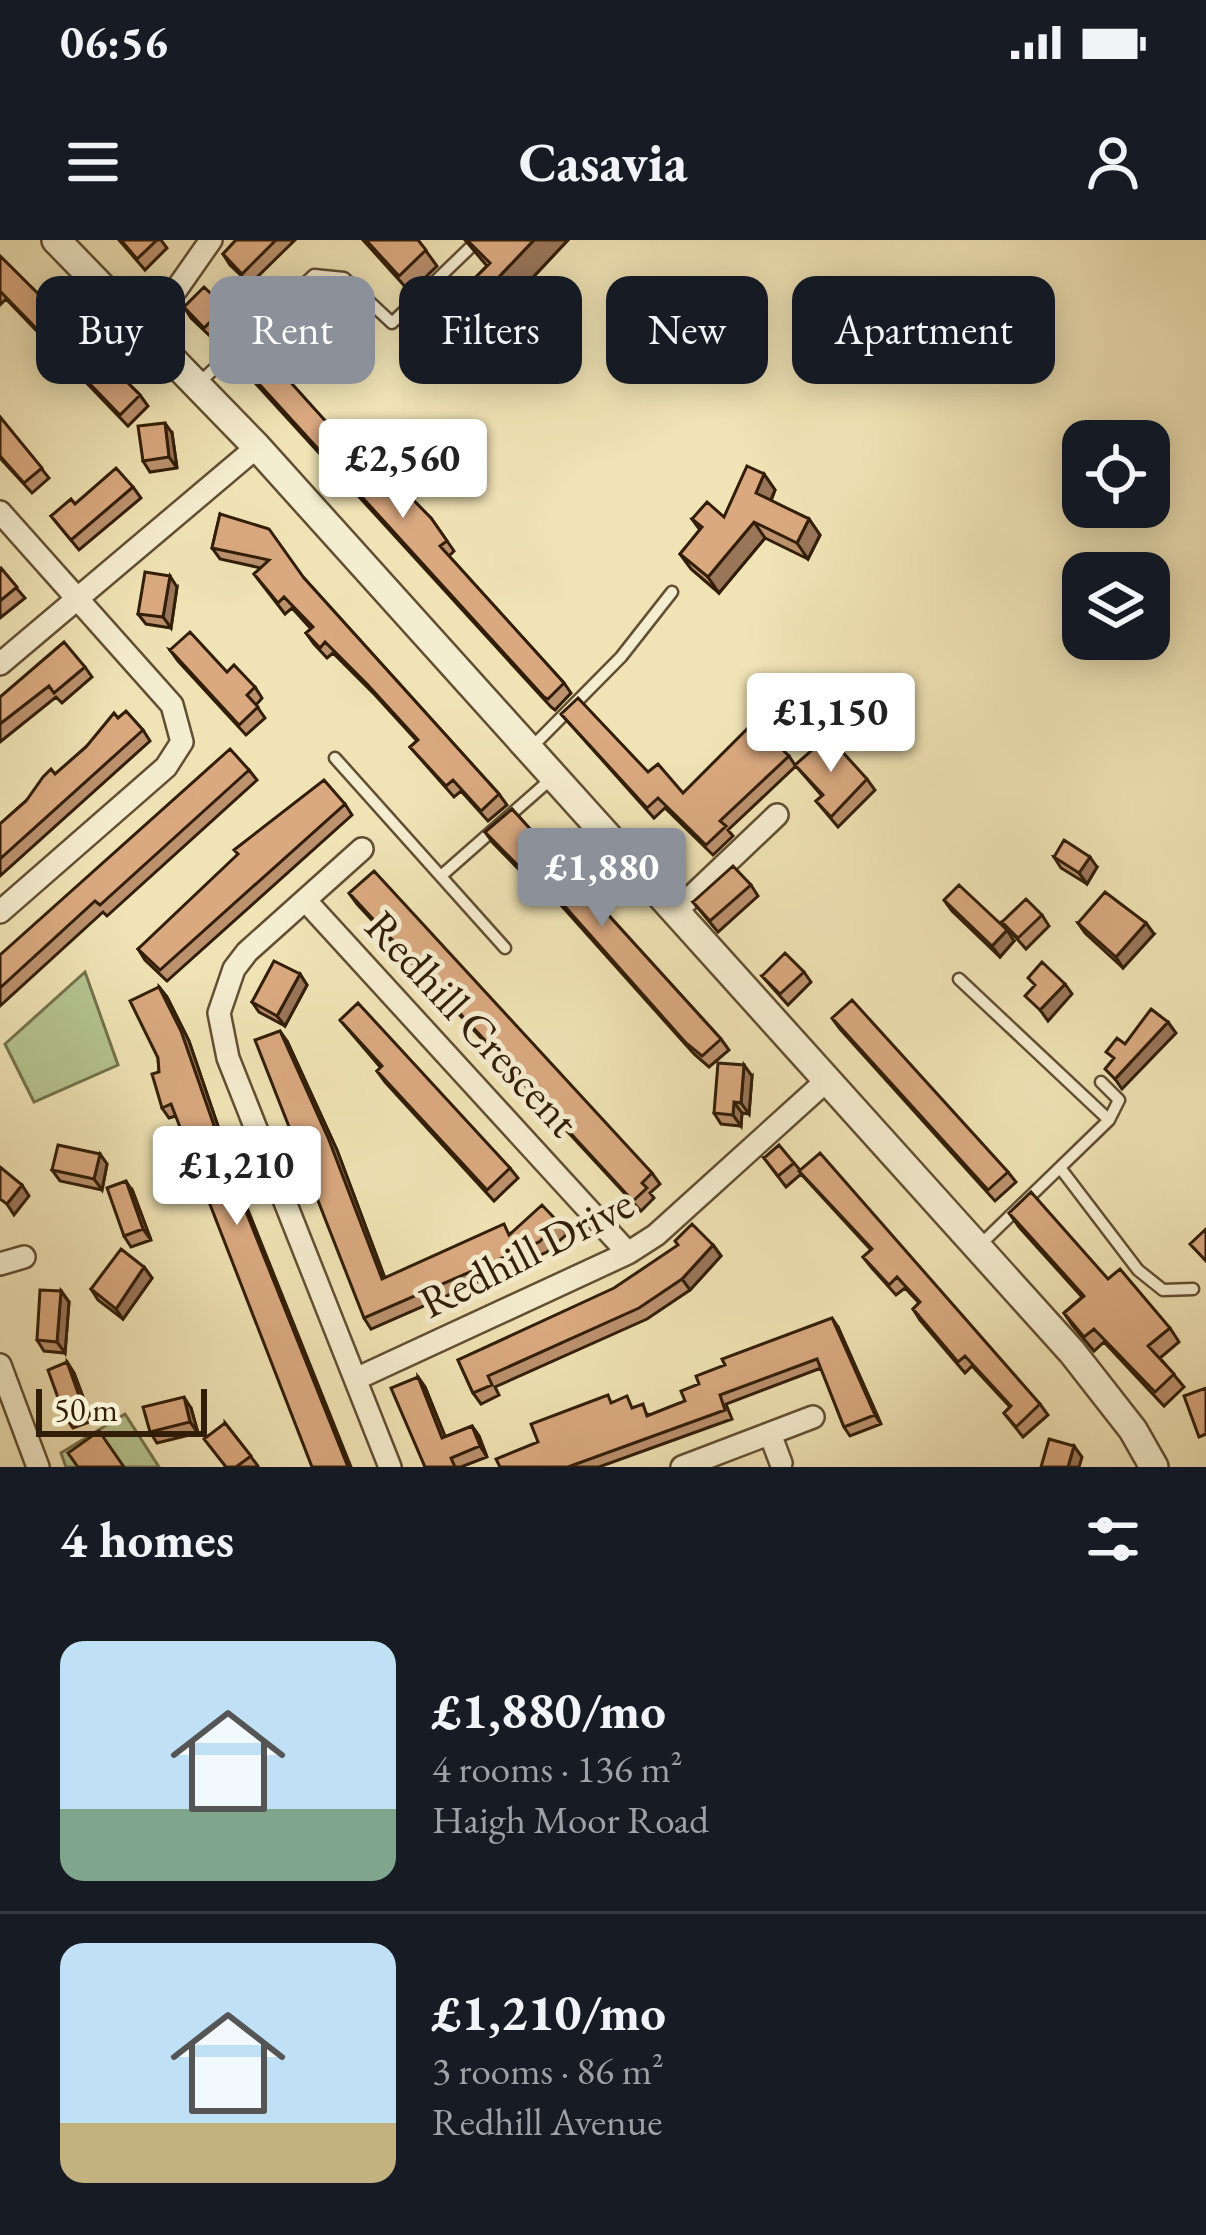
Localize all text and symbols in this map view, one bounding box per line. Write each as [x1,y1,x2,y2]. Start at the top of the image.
text: 06:56 [60,13,168,71]
text: Casavia [519,127,687,197]
icon: menu [60,129,126,195]
icon: person [1080,129,1146,195]
chip: Buy [36,276,185,384]
chip: Rent [209,276,375,384]
chip: Filters [399,276,582,384]
chip: New [606,276,768,384]
chip: Apartment [792,276,1055,384]
pin: £2,560 [305,419,501,521]
map controls [1062,420,1170,660]
button: locate [1062,420,1170,528]
text: £2,560 [346,432,460,483]
button: layers [1062,552,1170,660]
pin: £1,150 [733,673,929,775]
text: £1,150 [774,686,888,737]
pin: £1,880 [504,828,700,930]
text: £1,880 [545,841,659,892]
street label: Redhill Crescent [353,898,593,1148]
pin: £1,210 [139,1126,335,1228]
text: £1,210 [180,1139,294,1190]
street label: Redhill Drive [409,1173,643,1331]
scale bar [36,1383,207,1436]
text: 50 m [54,1388,118,1431]
text: 4 homes [60,1506,234,1572]
icon: filters [1080,1506,1146,1572]
text: £1,880/mo [432,1677,666,1743]
icon: home [156,1689,300,1833]
text: 4 rooms · 136 m² [432,1743,683,1794]
text: Haigh Moor Road [432,1794,709,1845]
text: £1,210/mo [432,1979,666,2045]
icon: home [156,1991,300,2135]
text: 3 rooms · 86 m² [432,2045,664,2096]
text: Redhill Avenue [432,2096,662,2147]

